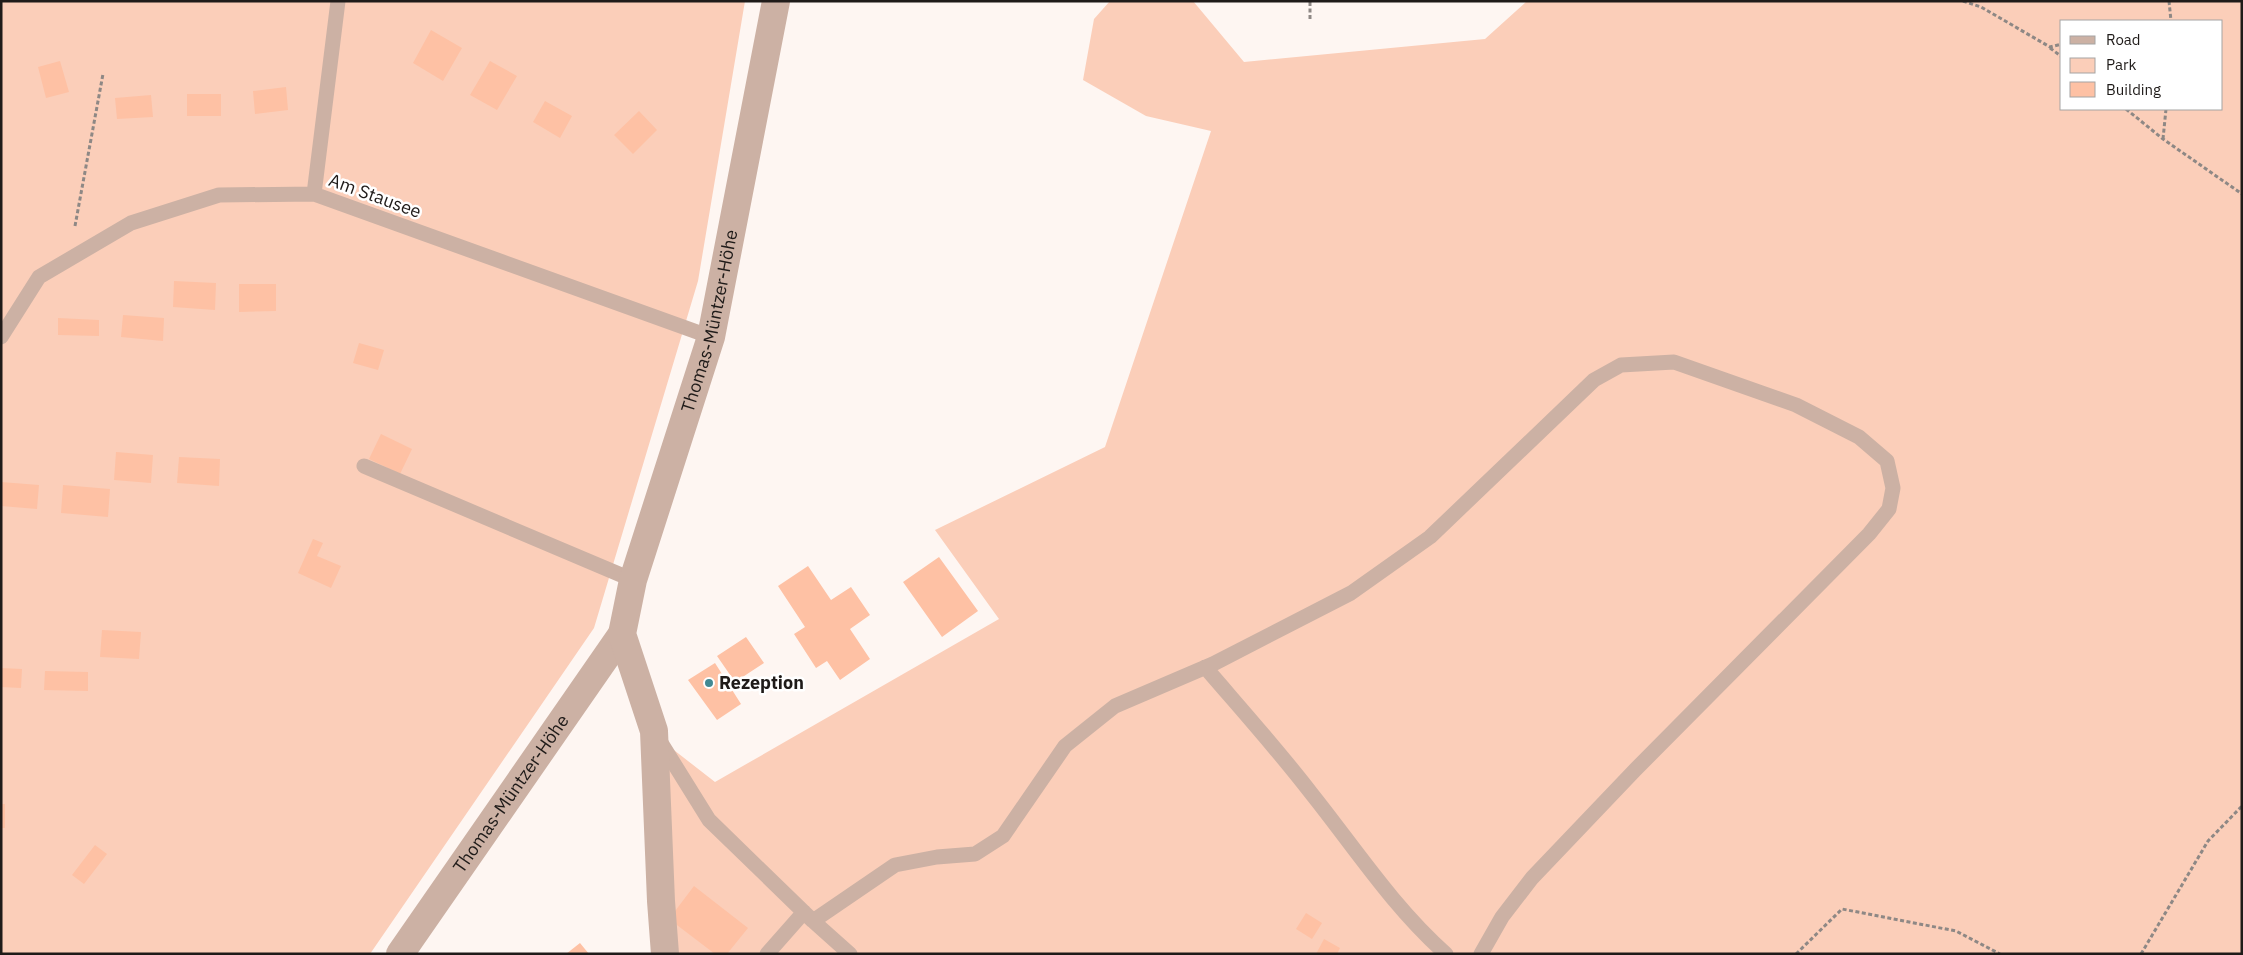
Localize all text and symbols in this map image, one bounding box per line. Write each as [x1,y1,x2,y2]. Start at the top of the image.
legend [2060,20,2223,110]
text: Road [2106,30,2141,49]
text: Park [2106,55,2136,74]
text: Building [2106,80,2161,99]
street label: Am Stausee [326,168,425,223]
street label: Thomas-Müntzer-Höhe [676,228,743,415]
place label: Rezeption [719,671,804,694]
marker: Rezeption [703,677,715,689]
street label: Thomas-Müntzer-Höhe [448,710,574,877]

